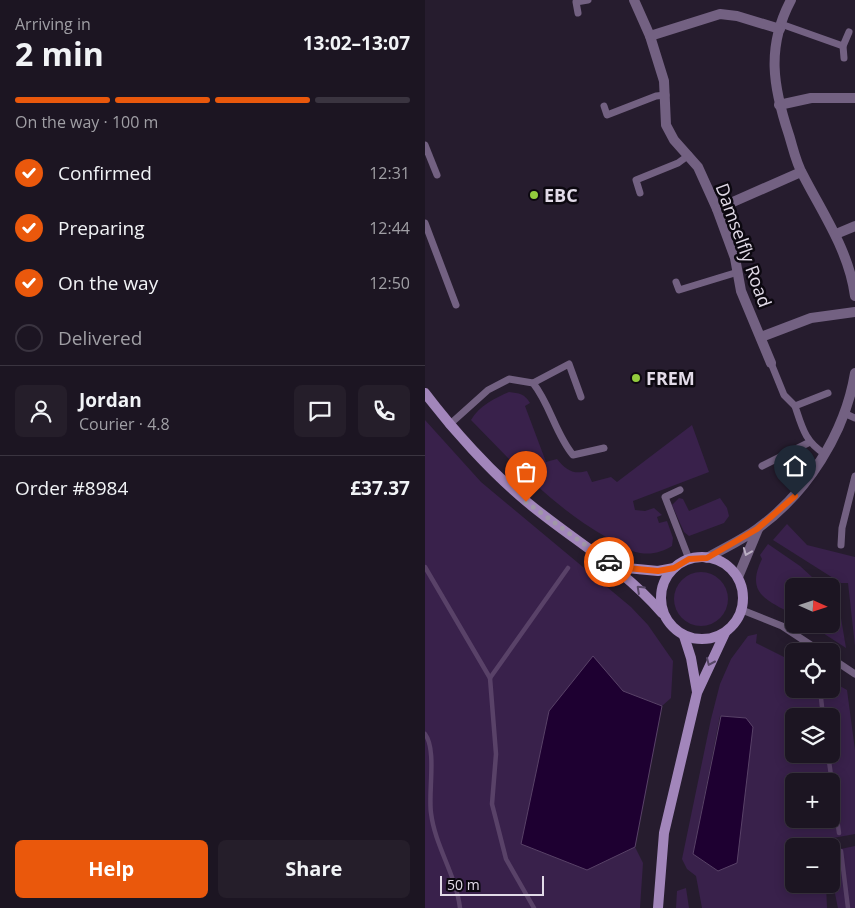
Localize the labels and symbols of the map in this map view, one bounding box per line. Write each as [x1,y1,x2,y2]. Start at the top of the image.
street label: Damselfly Road [710,180,778,310]
place label: EBC [544,183,578,207]
marker: EBC [528,189,540,201]
place label: FREM [646,366,695,390]
marker: FREM [630,372,642,384]
pin [774,445,816,496]
pin [505,451,547,502]
courier [584,537,634,587]
one-way arrow [743,548,753,556]
north arrow [785,578,840,632]
one-way arrow [636,586,645,595]
one-way arrow [706,657,717,666]
scale bar [440,873,544,896]

